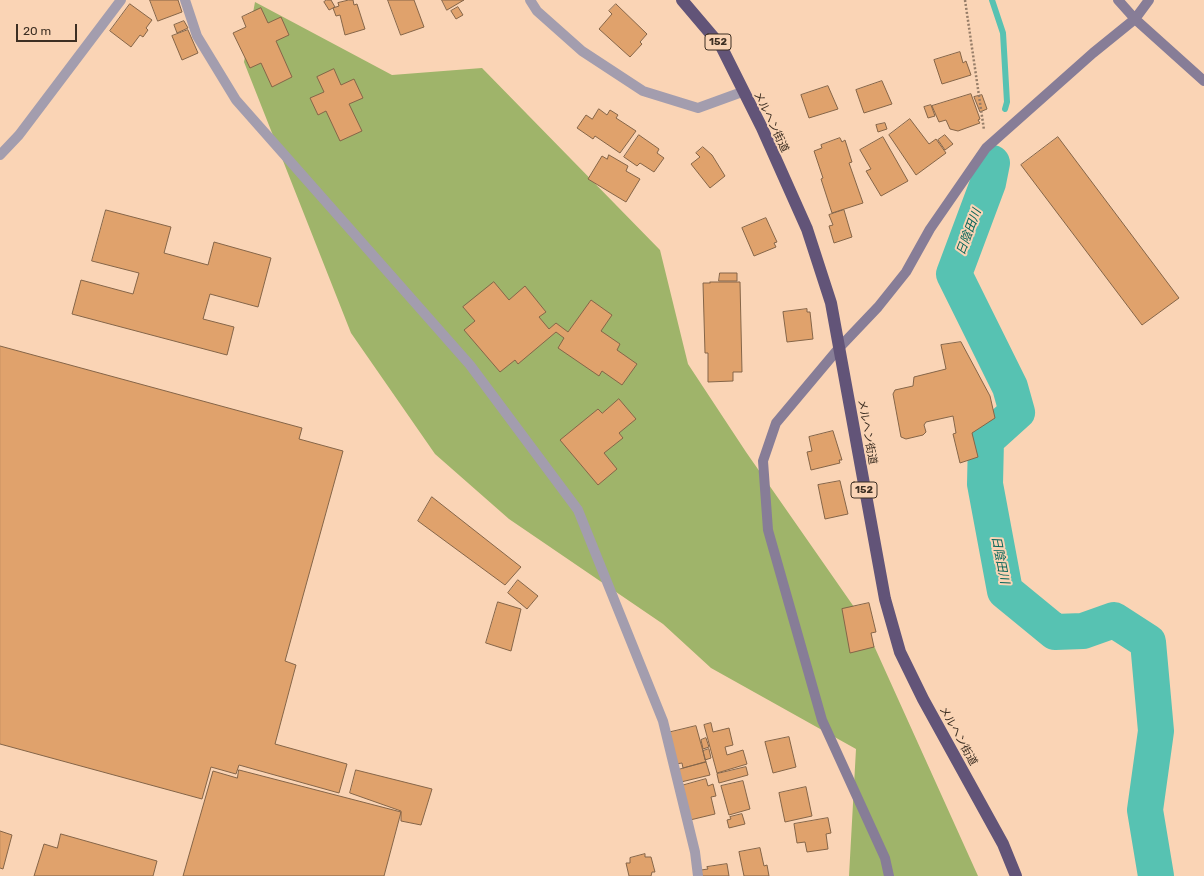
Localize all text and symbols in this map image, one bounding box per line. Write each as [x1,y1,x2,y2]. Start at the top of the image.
scale bar [18,16,79,42]
text: 20 m [23,24,51,38]
road number: 152 [705,34,731,50]
street label: メルヘン街道 [751,89,791,155]
water label: 日陰田川 [954,207,984,257]
street label: メルヘン街道 [855,398,879,466]
road number: 152 [851,482,877,498]
water label: 日陰田川 [988,535,1012,585]
street label: メルヘン街道 [936,704,980,768]

